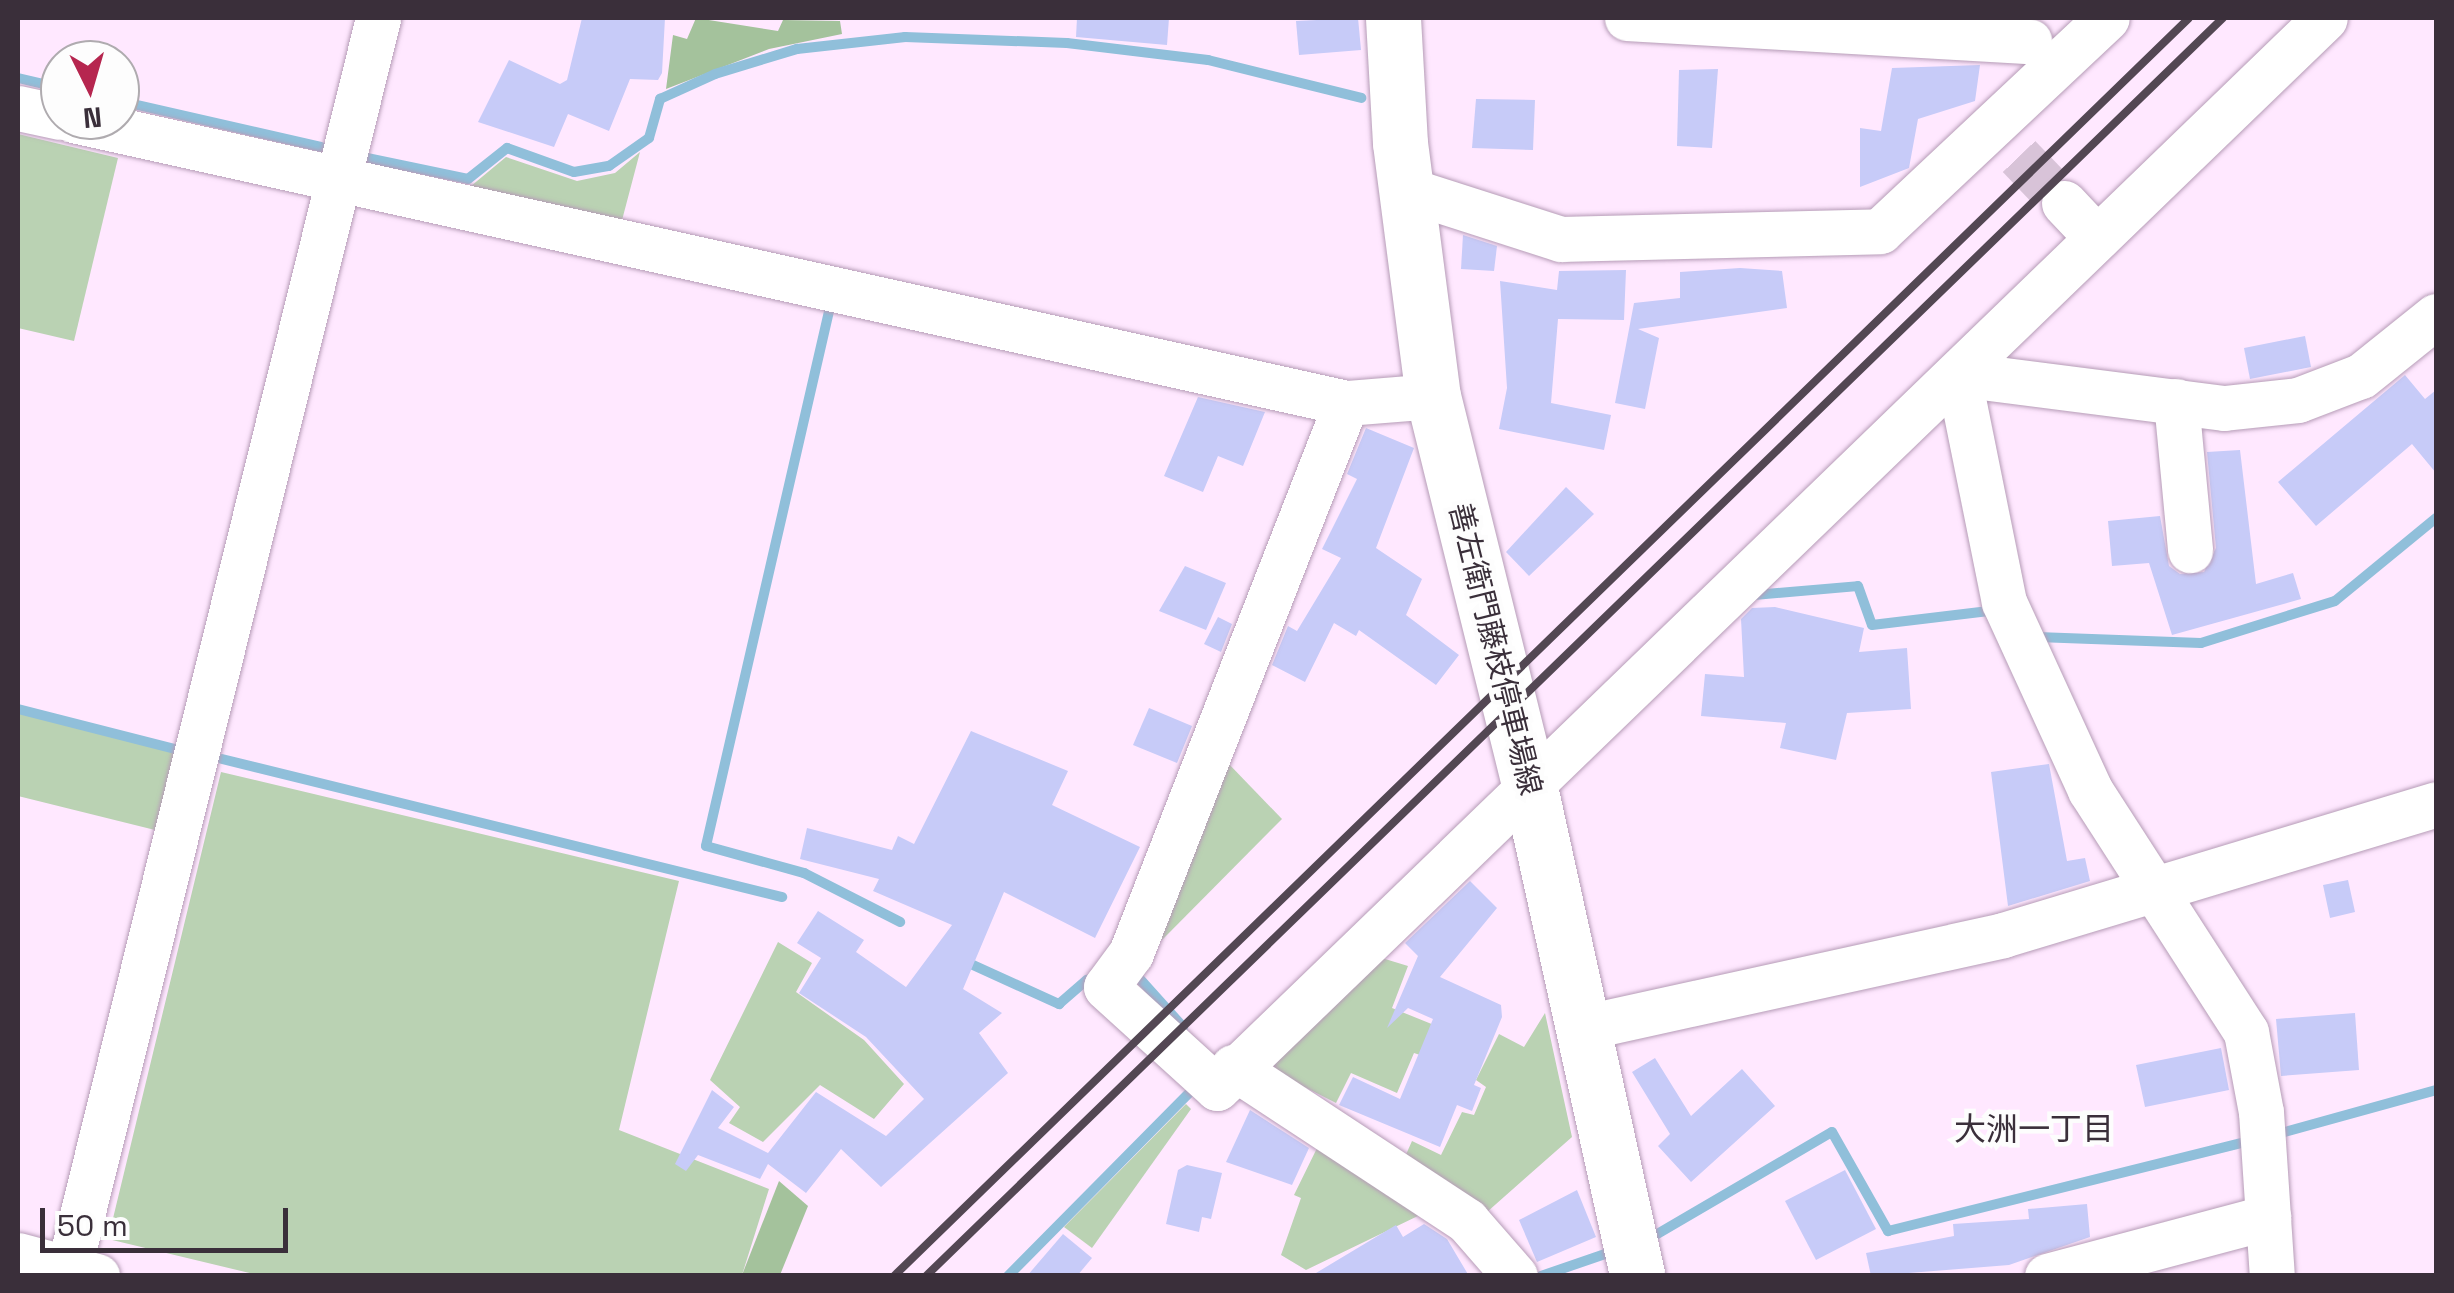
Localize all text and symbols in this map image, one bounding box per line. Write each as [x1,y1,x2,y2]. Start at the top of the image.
north arrow [40,40,140,140]
text: N [82,99,103,137]
street label: 善左衛門藤枝停車場線 [1441,499,1549,799]
district label: 大洲一丁目 [1954,1110,2114,1148]
scale bar [45,1188,292,1250]
text: 50 m [57,1206,128,1245]

